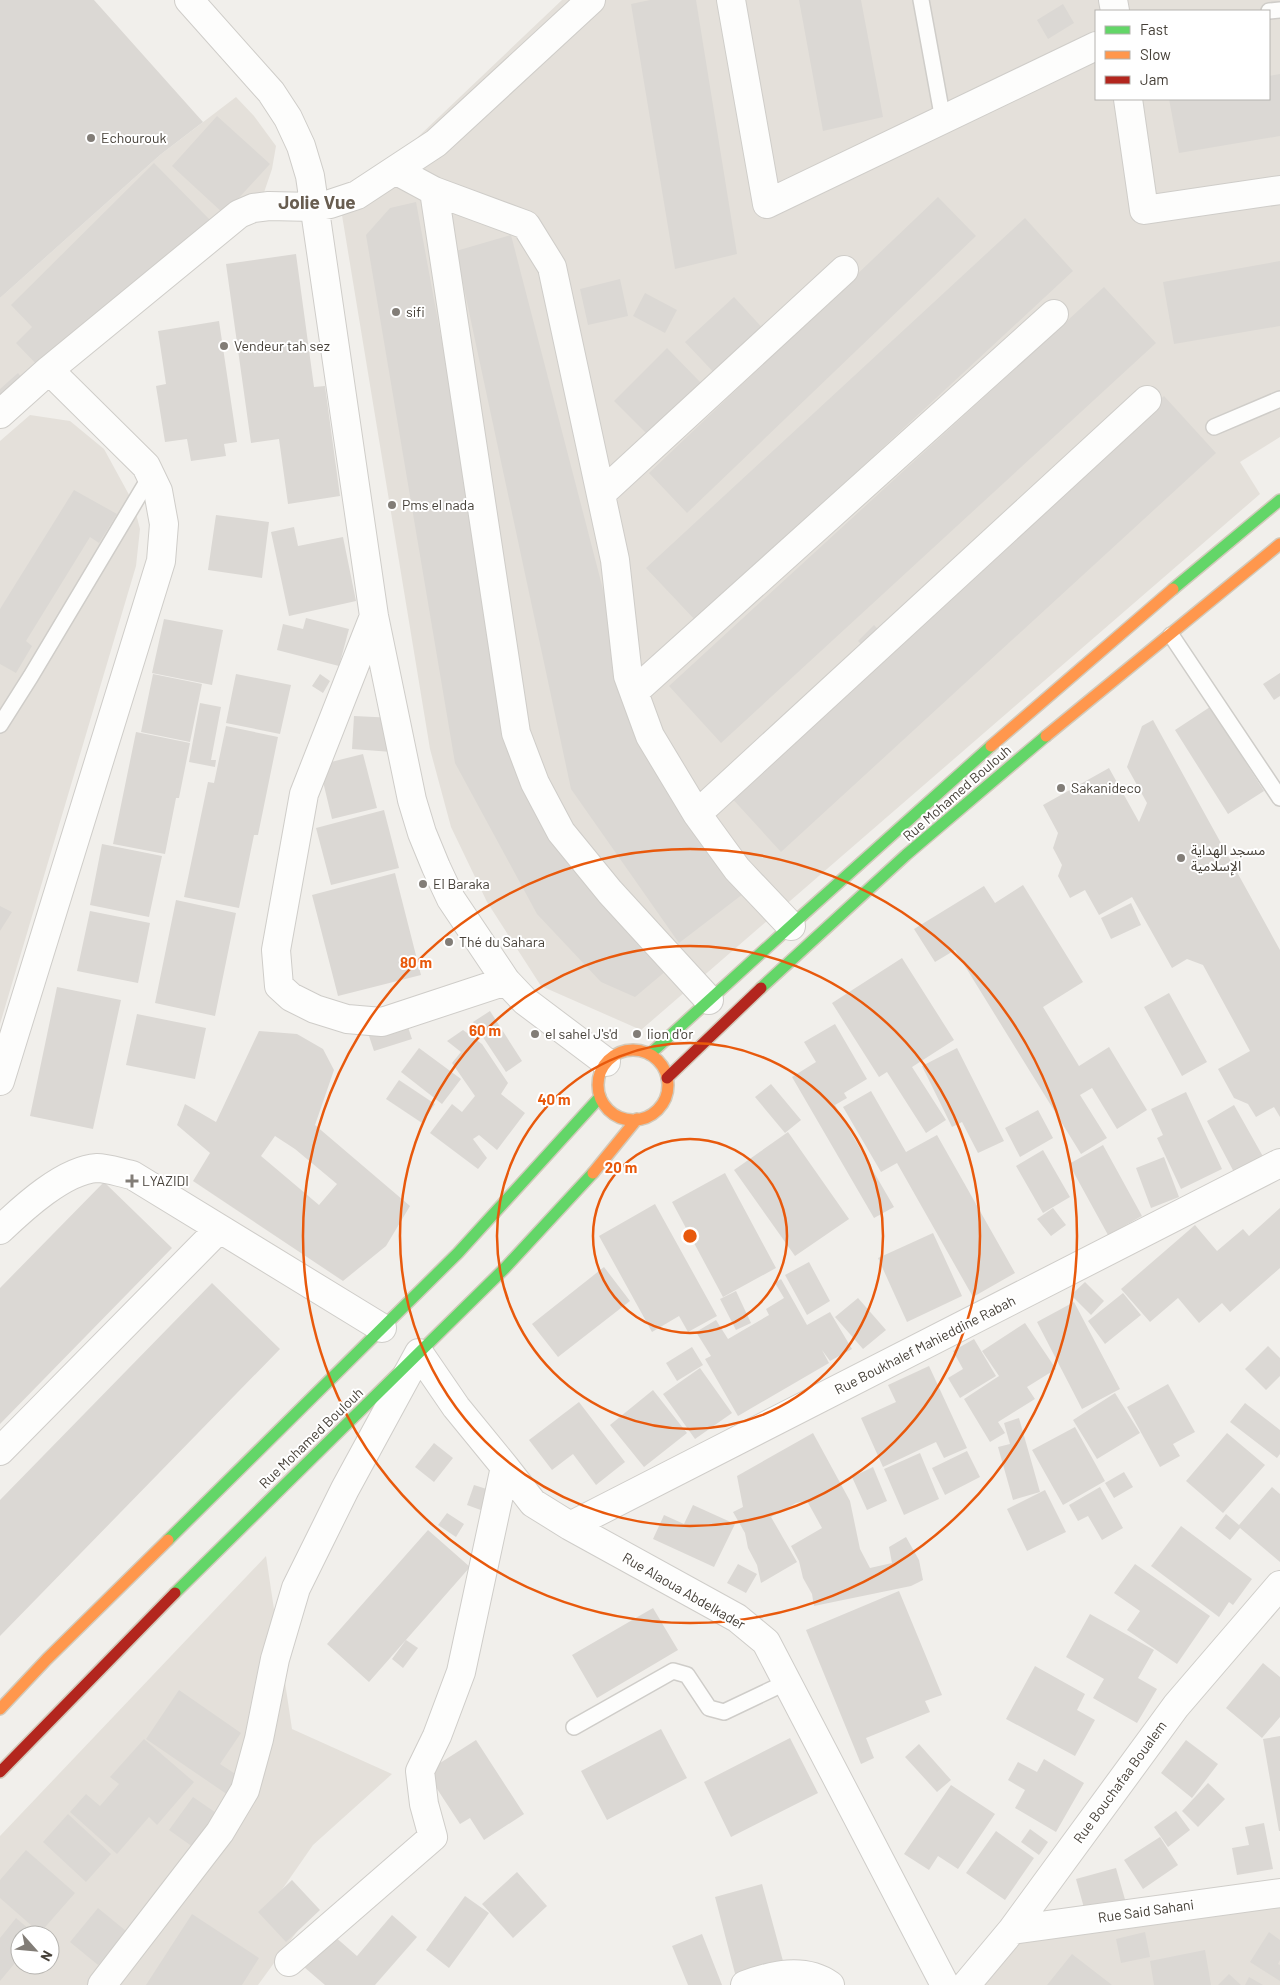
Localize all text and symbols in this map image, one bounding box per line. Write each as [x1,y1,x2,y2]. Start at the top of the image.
legend [1095,10,1270,100]
text: Fast [1140,20,1168,38]
text: Slow [1140,45,1171,63]
text: Jam [1140,70,1169,88]
place label: Echourouk [101,129,167,146]
marker: Echourouk [85,132,97,144]
district label: Jolie Vue [278,190,356,213]
place label: sifi [406,303,425,320]
marker: sifi [390,306,402,318]
place label: Vendeur tah sez [234,337,330,354]
marker: Vendeur tah sez [218,340,230,352]
place label: Pms el nada [402,496,474,513]
marker: Pms el nada [386,499,398,511]
street label: Rue Mohamed Boulouh [899,741,1014,844]
place label: Sakanideco [1071,779,1141,796]
marker: Sakanideco [1055,782,1067,794]
place label: مسجد الهداية الإسلامية [1191,841,1265,876]
marker: مسجد الهداية الإسلامية [1175,852,1187,864]
place label: El Baraka [433,875,490,892]
marker: El Baraka [417,878,429,890]
place label: Thé du Sahara [459,933,545,950]
marker: Thé du Sahara [443,936,455,948]
text: 80 m [400,953,432,971]
text: 60 m [469,1021,501,1039]
place label: el sahel J's'd [545,1025,618,1042]
place label: lion d'or [647,1025,693,1042]
marker: el sahel J's'd [529,1028,541,1040]
marker: lion d'or [631,1028,643,1040]
text: 40 m [537,1090,571,1108]
text: 20 m [605,1158,637,1176]
place label: LYAZIDI [142,1172,189,1189]
marker: LYAZIDI [126,1175,138,1187]
centre of rings [681,1227,699,1245]
street label: Rue Boukhalef Mahieddine Rabah [831,1291,1018,1398]
street label: Rue Mohamed Boulouh [255,1384,366,1492]
street label: Rue Alaoua Abdelkader [620,1548,749,1633]
street label: Rue Bouchafaa Boualem [1069,1717,1170,1846]
street label: Rue Said Sahani [1097,1895,1195,1926]
north arrow [10,1925,60,1975]
text: N [37,1948,57,1964]

